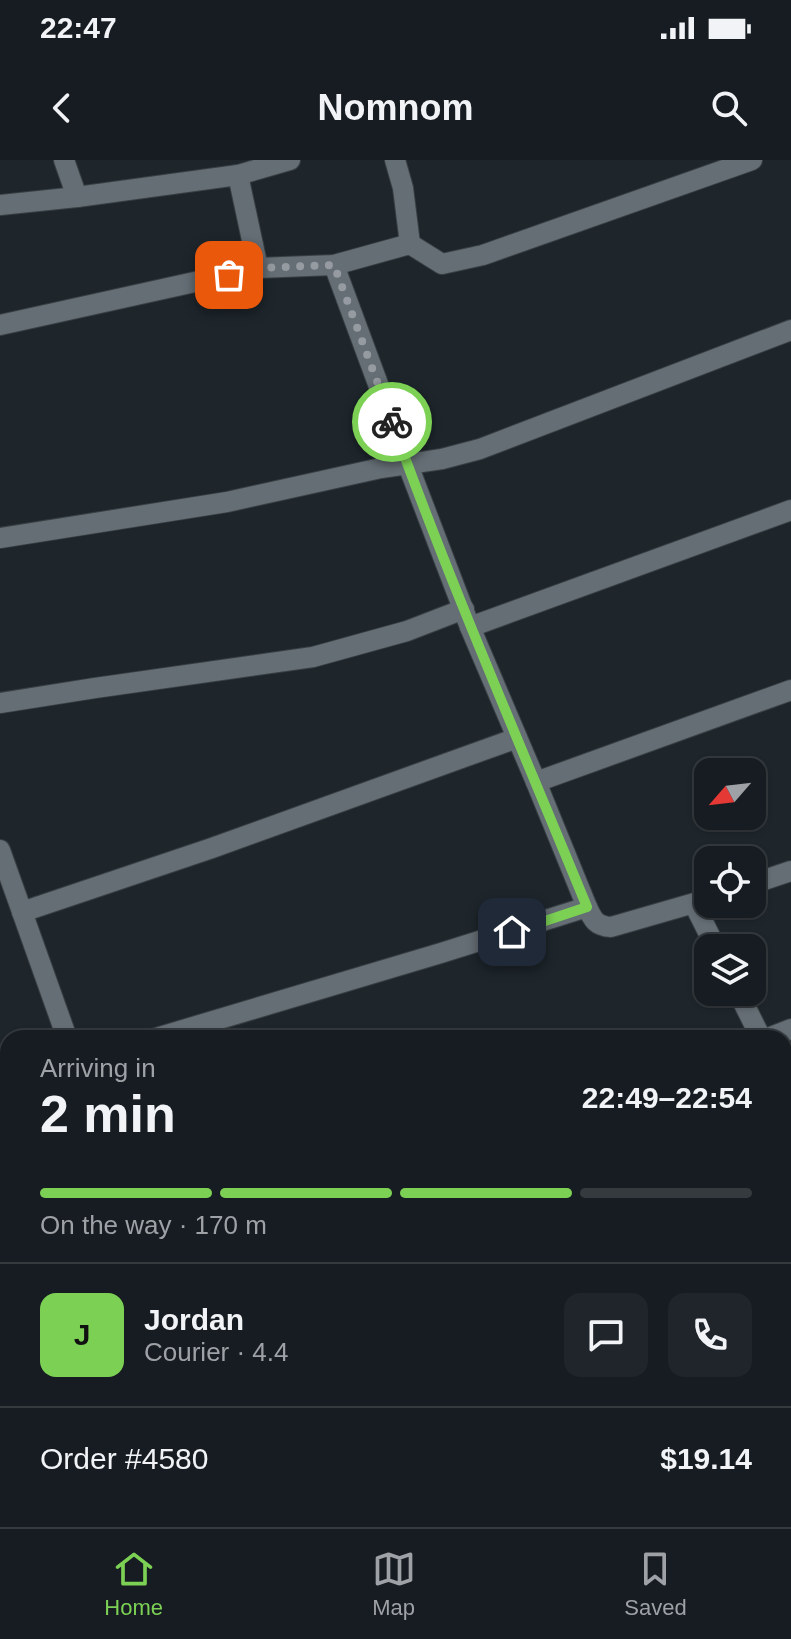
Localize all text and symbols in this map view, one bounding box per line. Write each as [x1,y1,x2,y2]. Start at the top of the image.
text: 22:47 [40,11,117,44]
icon: back [40,86,84,130]
icon: search [707,86,751,130]
text: Nomnom [318,87,474,128]
pin [195,241,263,309]
icon: bag [207,253,251,297]
courier [352,382,432,462]
icon: bike [370,400,414,444]
north arrow [694,758,766,830]
map controls [694,758,766,1006]
button: locate [694,846,766,918]
pin [478,898,546,966]
icon: home [490,910,534,954]
button: layers [694,934,766,1006]
text: Arriving in [40,1053,156,1083]
text: 22:49–22:54 [582,1081,752,1114]
text: 2 min [40,1085,176,1143]
text: On the way · 170 m [40,1210,267,1240]
button: chat [564,1293,648,1377]
button: phone [668,1293,752,1377]
text: Jordan [144,1303,244,1336]
text: J [74,1318,90,1351]
text: Courier · 4.4 [144,1337,289,1367]
text: Order #4580 [40,1442,208,1475]
text: $19.14 [660,1442,752,1475]
tab: Home [104,1547,163,1621]
tab: Map [372,1547,416,1621]
tab: Saved [624,1547,687,1621]

